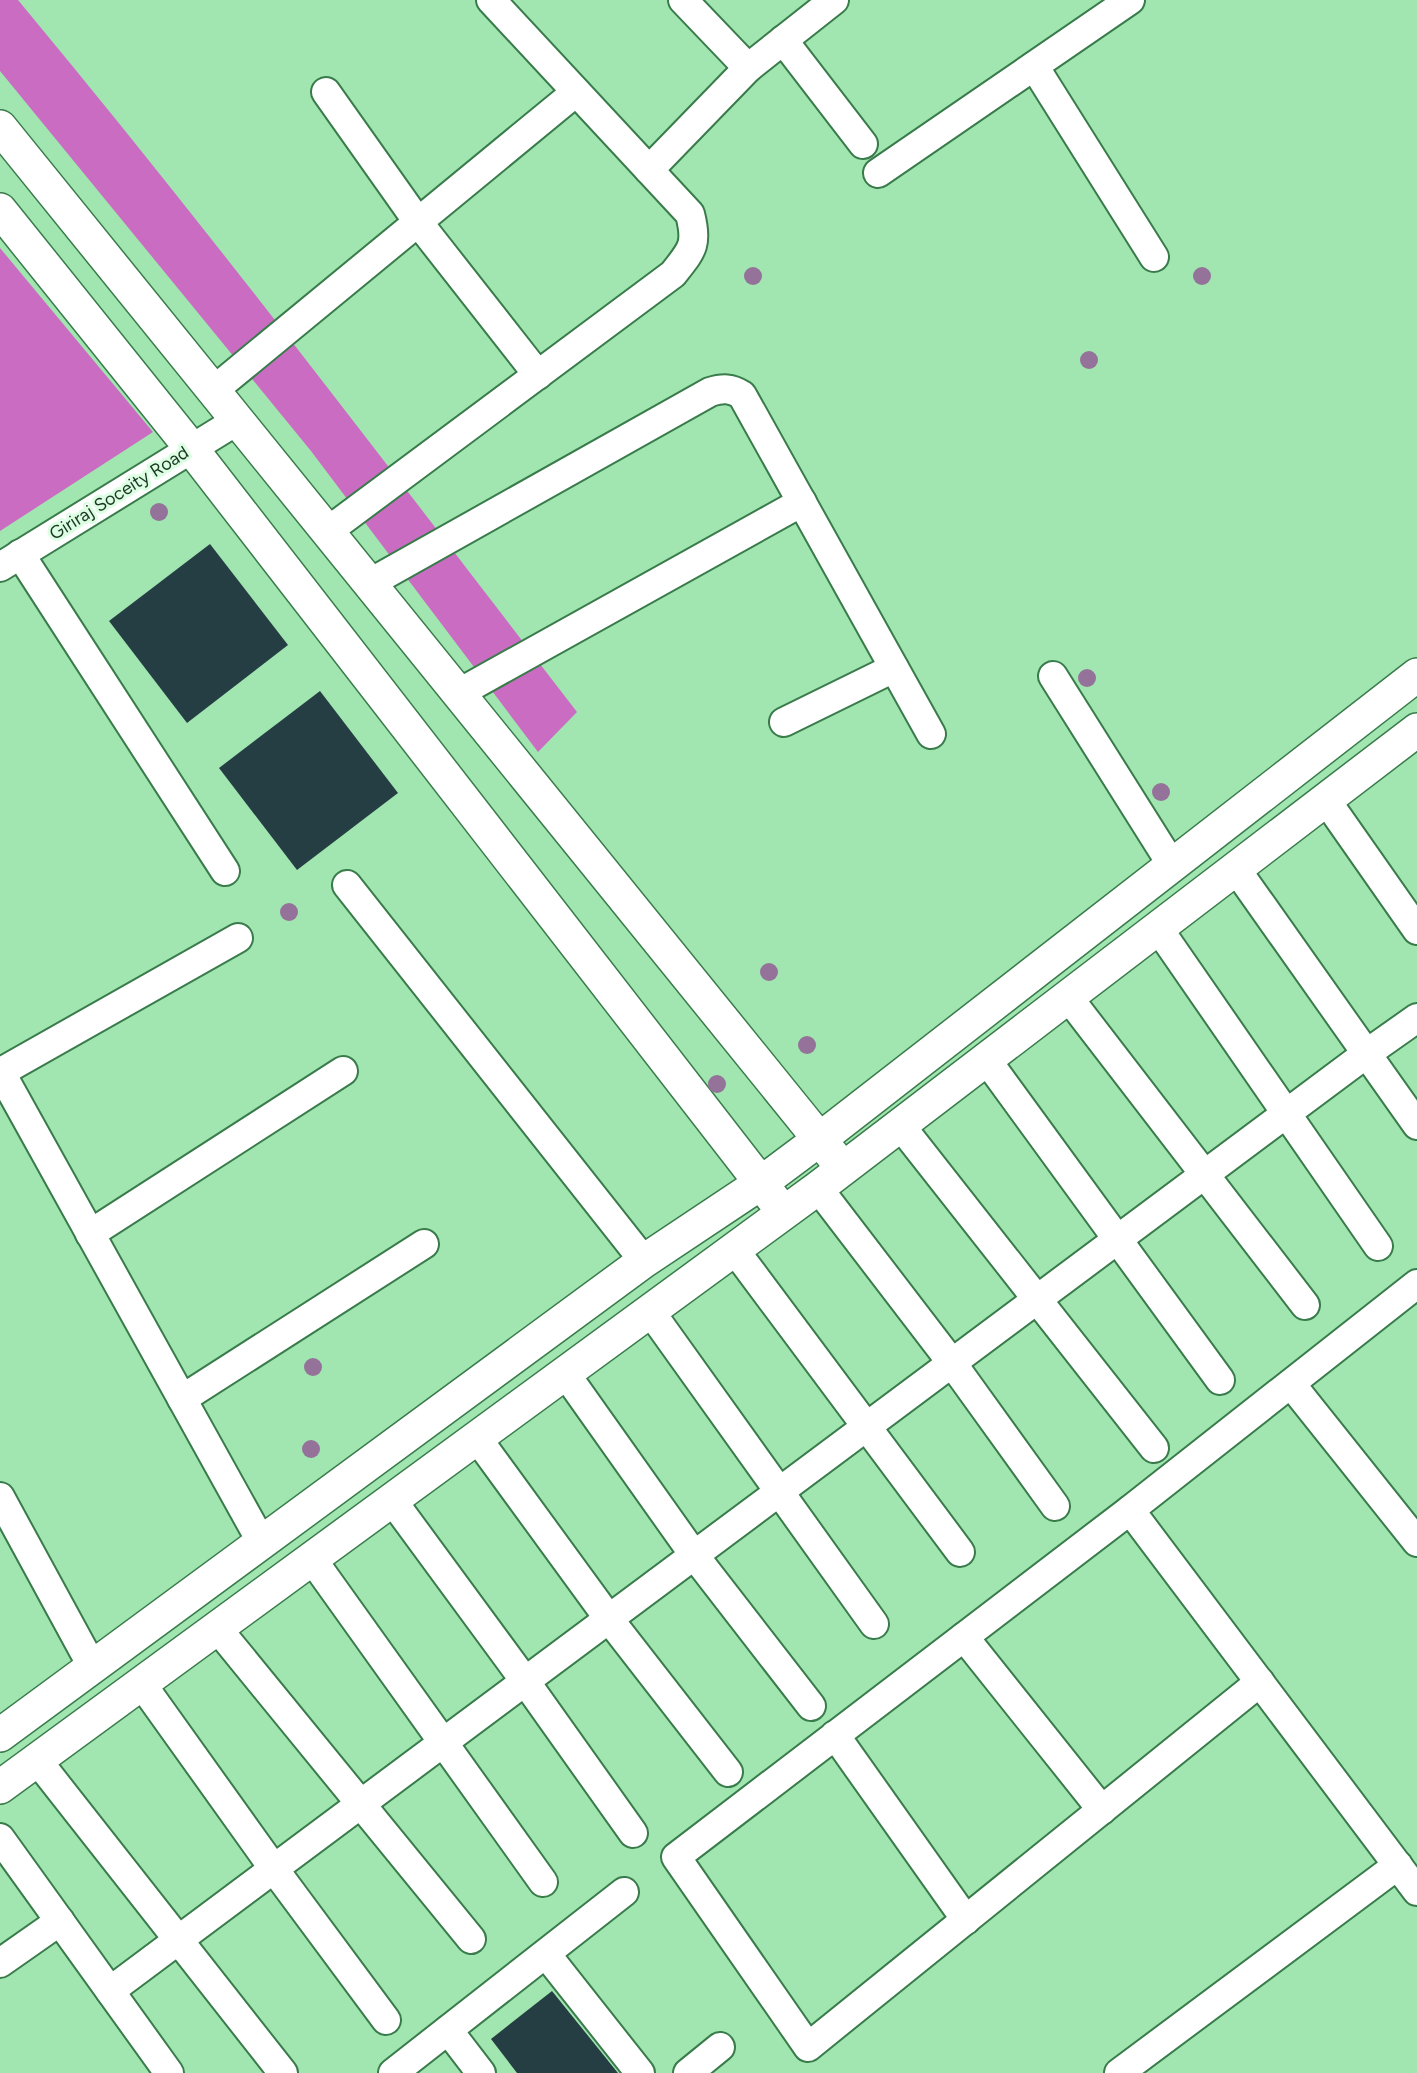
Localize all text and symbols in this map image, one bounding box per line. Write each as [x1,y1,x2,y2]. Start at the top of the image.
street label: Giriraj Soceity Road [45,441,193,545]

